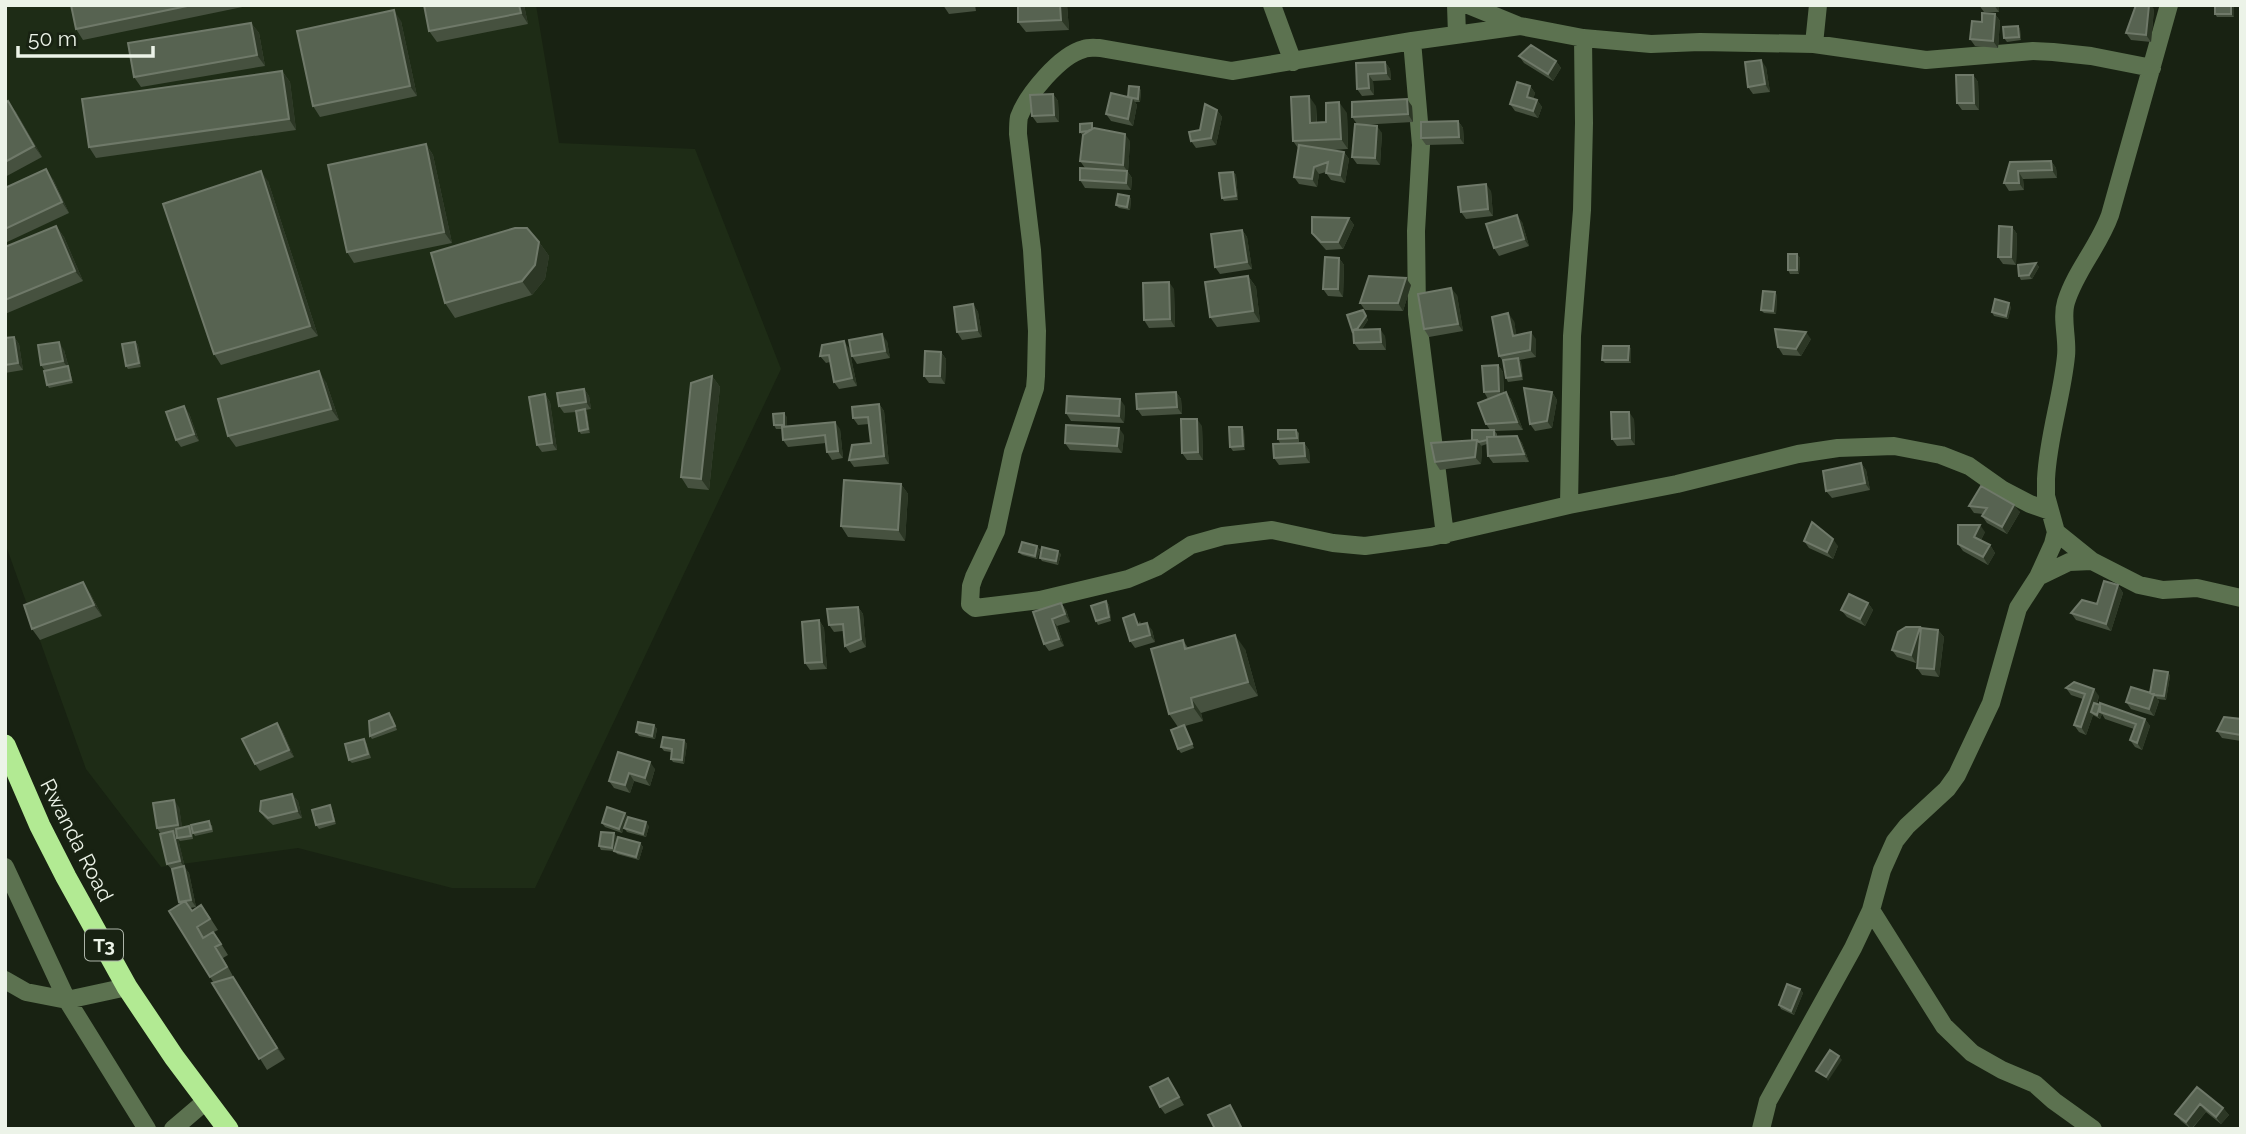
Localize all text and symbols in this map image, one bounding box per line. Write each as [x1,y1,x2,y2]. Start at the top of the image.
scale bar [18,14,152,58]
text: 50 m [28,26,77,51]
street label: Rwanda Road [35,774,119,906]
road number: T3 [85,930,123,960]

